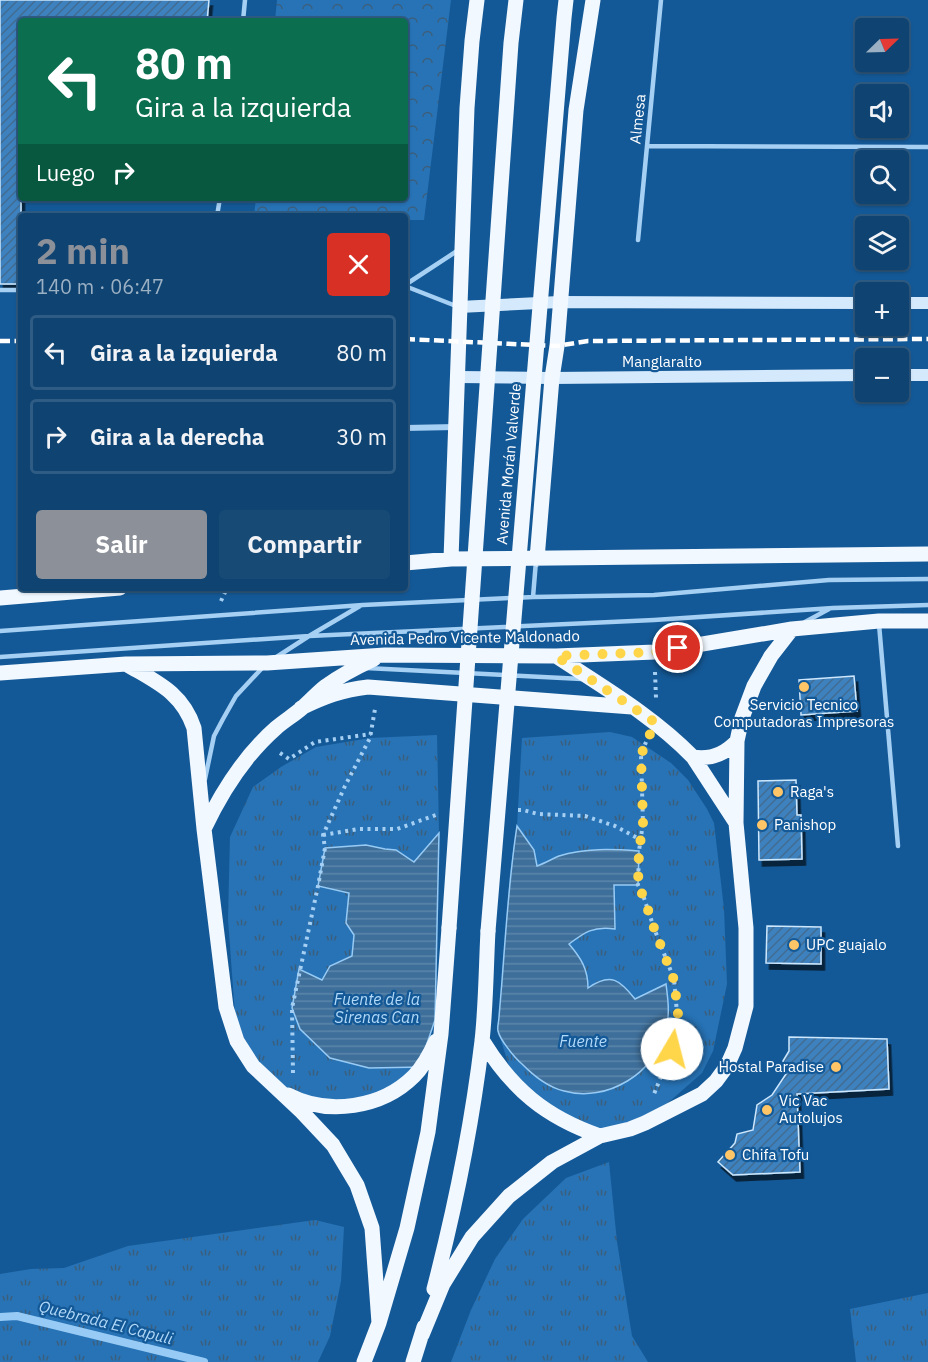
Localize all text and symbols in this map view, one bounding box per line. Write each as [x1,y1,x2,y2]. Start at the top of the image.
north arrow [855,18,909,72]
map controls [855,18,909,402]
text: 80 m [135,36,233,91]
icon: left [36,42,114,120]
button: sound [855,84,909,138]
text: Gira a la izquierda [135,89,351,124]
street label: Almesa [625,93,650,145]
button: search [855,150,909,204]
icon: right [107,156,140,189]
text: Luego [36,158,95,187]
button: layers [855,216,909,270]
text: 2 min [36,227,130,274]
button: close [327,233,390,296]
text: 140 m · 06:47 [36,273,164,300]
button: + [855,282,909,336]
icon: left [39,336,72,369]
text: Gira a la izquierda [90,338,278,367]
text: 80 m [336,338,387,367]
button: − [855,348,909,402]
street label: Manglaralto [622,352,702,371]
street label: Avenida Morán Valverde [492,382,525,545]
icon: right [39,420,72,453]
text: Gira a la derecha [90,422,264,451]
text: 30 m [336,422,387,451]
button: Salir [36,510,207,579]
button: Compartir [219,510,390,579]
pin [652,622,703,673]
street label: Avenida Pedro Vicente Maldonado [350,626,580,649]
icon: arrive [661,631,694,664]
marker: Servicio Tecnico Computadoras Impresoras [797,680,811,694]
place label: Servicio Tecnico Computadoras Impresoras [714,695,894,731]
place label: Raga's [790,782,834,801]
marker: Raga's [771,785,785,799]
place label: Panishop [774,815,836,834]
marker: Panishop [755,818,769,832]
place label: UPC guajalo [806,935,887,954]
marker: UPC guajalo [787,938,801,952]
water label: Fuente de la Sirenas Can [334,989,420,1027]
position arrow [640,1017,704,1081]
water label: Fuente [559,1031,607,1051]
place label: Hostal Paradise [719,1057,824,1076]
marker: Hostal Paradise [829,1060,843,1074]
place label: Vic Vac Autolujos [779,1091,843,1127]
marker: Vic Vac Autolujos [760,1103,774,1117]
place label: Chifa Tofu [742,1145,809,1164]
marker: Chifa Tofu [723,1148,737,1162]
water label: Quebrada El Capuli [37,1296,176,1348]

